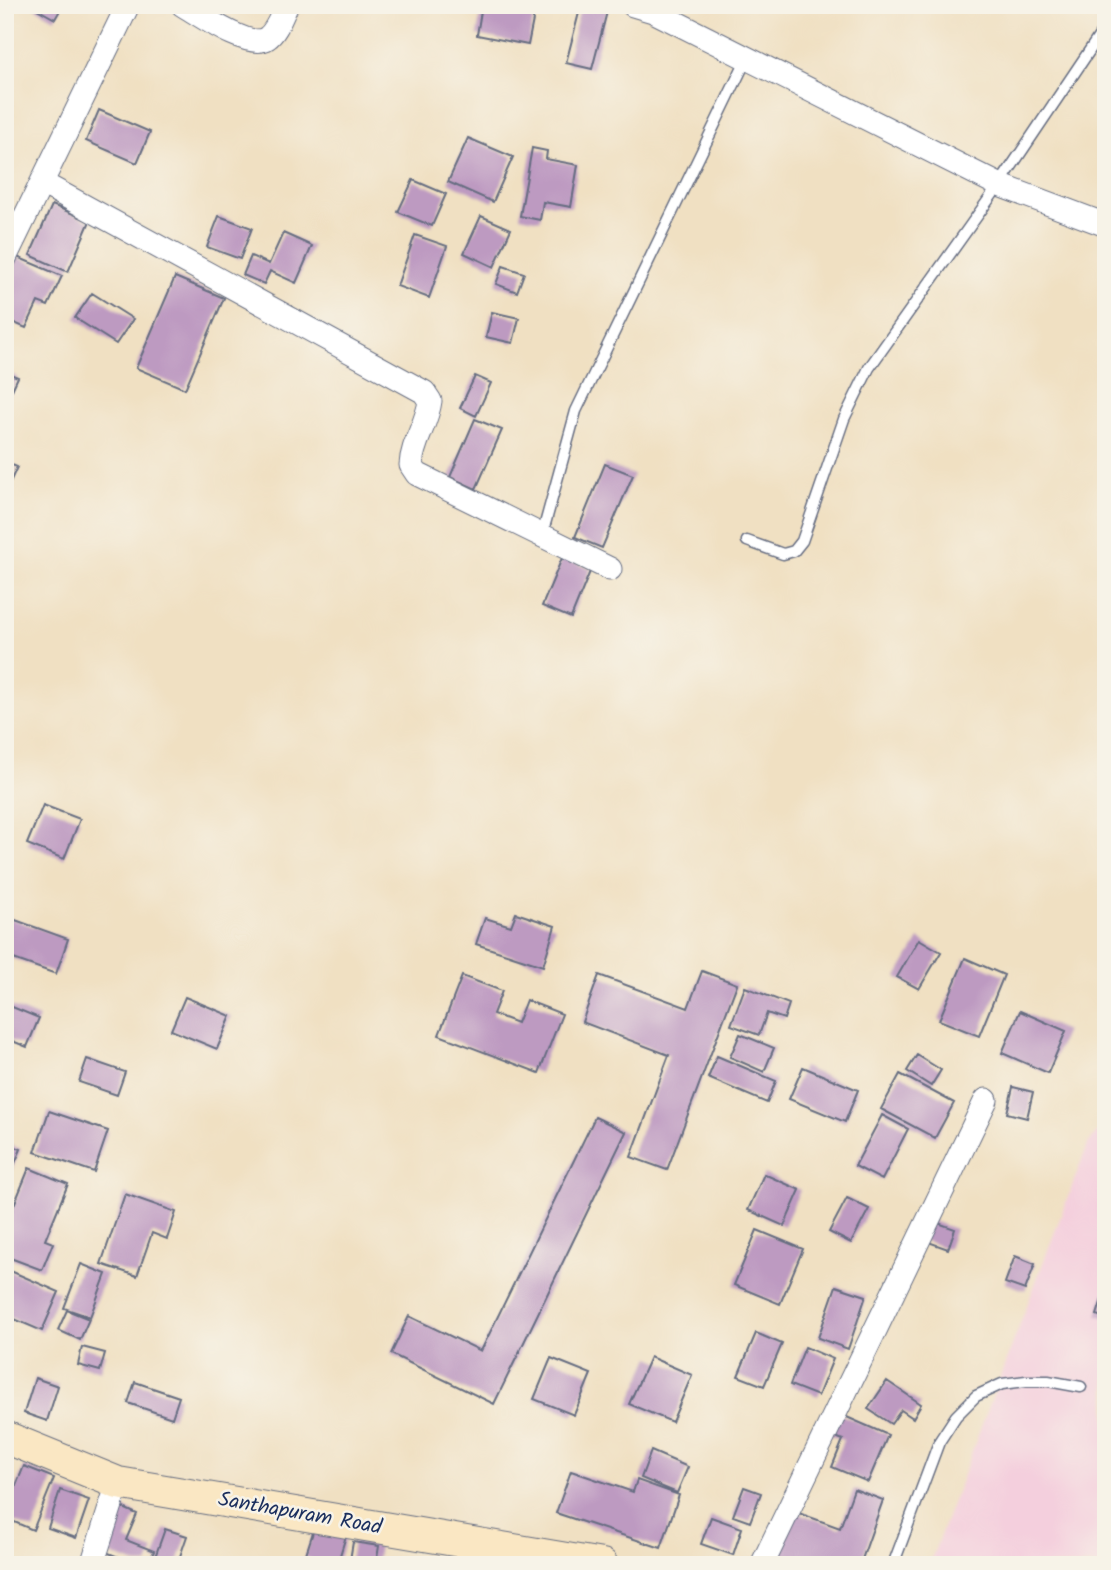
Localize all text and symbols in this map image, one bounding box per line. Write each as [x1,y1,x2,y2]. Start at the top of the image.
street label: Santhapuram Road [216,1483,385,1545]

